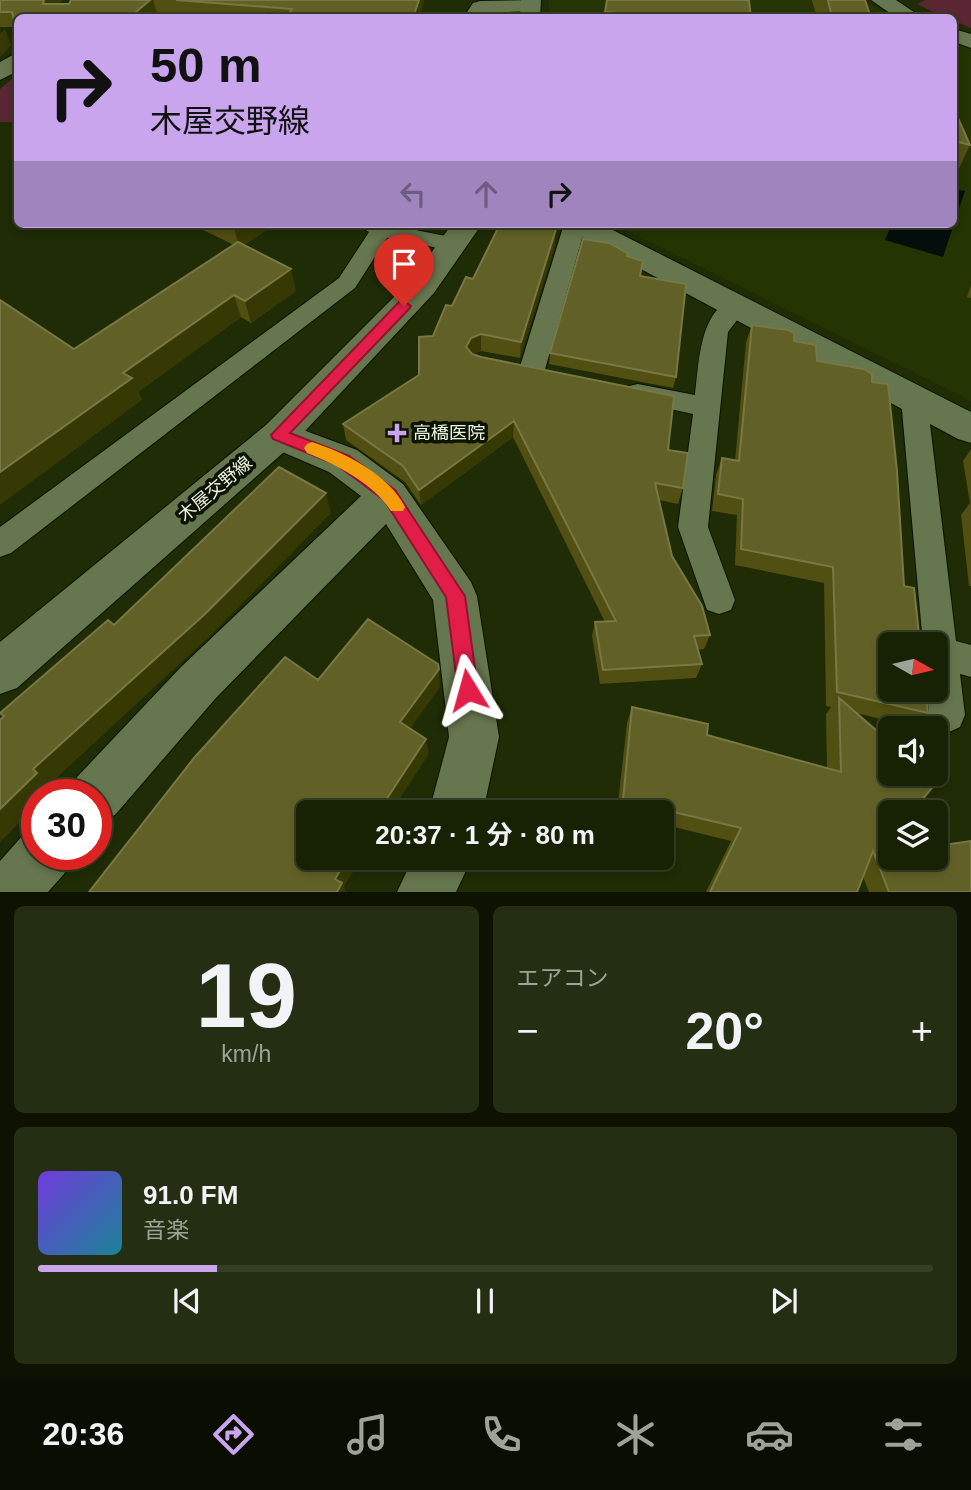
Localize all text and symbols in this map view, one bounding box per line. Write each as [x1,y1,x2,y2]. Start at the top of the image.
text: 50 m [150,38,262,92]
icon: right [35,42,126,133]
text: 木屋交野線 [150,103,310,139]
icon: left [394,175,432,213]
icon: ahead [467,175,505,213]
icon: right [540,175,578,213]
pin [374,234,434,306]
icon: arrive [385,245,423,283]
marker: 高橋医院 [387,423,407,443]
place label: 高橋医院 [413,423,485,443]
street label: 木屋交野線 [174,452,256,526]
north arrow [878,632,948,702]
map controls [878,632,948,870]
position arrow [431,653,505,727]
button: sound [878,716,948,786]
speed limit sign: 30 [21,779,112,870]
button: layers [878,800,948,870]
text: 20:37 · 1 分 · 80 m [375,820,595,850]
text: 19 [196,945,297,1046]
text: エアコン [517,965,609,991]
text: 20° [685,1002,764,1060]
text: − [517,1010,539,1052]
text: + [911,1010,933,1052]
text: km/h [221,1041,271,1067]
text: 91.0 FM [143,1180,238,1210]
text: 音楽 [143,1217,189,1243]
icon: previous [168,1282,206,1320]
icon: pause [466,1282,504,1320]
icon: next [765,1282,803,1320]
icon: directions [209,1410,258,1459]
icon: music [343,1410,392,1459]
icon: phone [477,1410,526,1459]
icon: climate [611,1410,660,1459]
icon: car [745,1410,794,1459]
icon: filters [879,1410,928,1459]
text: 20:36 [43,1416,124,1452]

